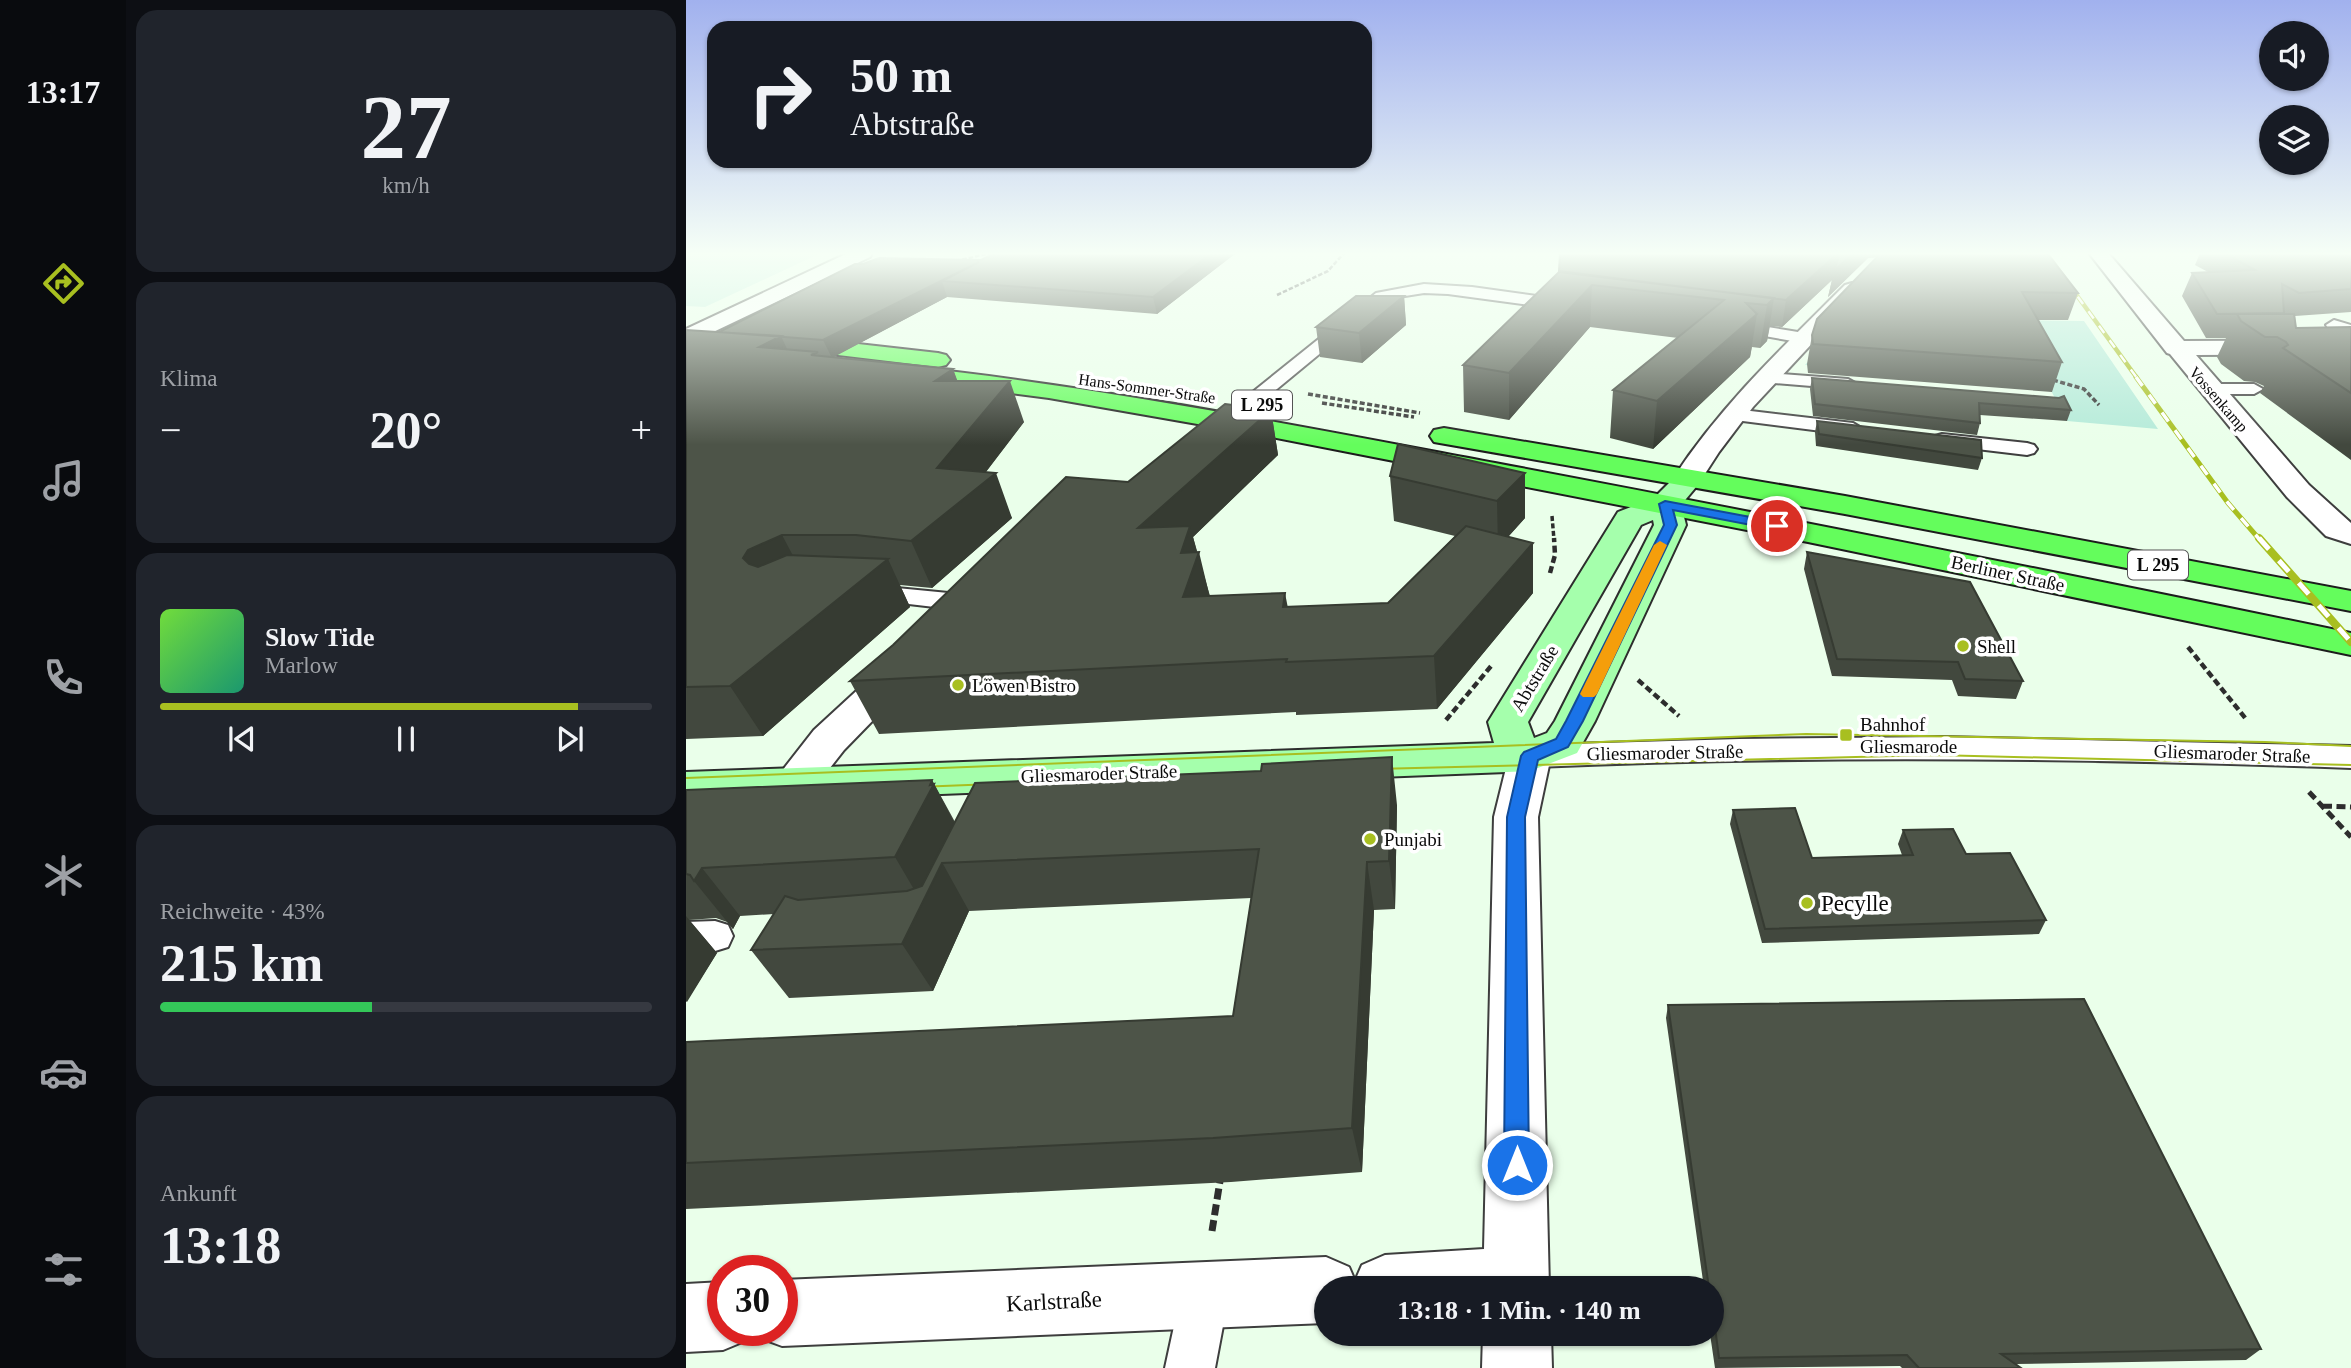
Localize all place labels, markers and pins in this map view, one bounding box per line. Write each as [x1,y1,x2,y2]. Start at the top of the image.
pin [1747,496,1807,556]
place label: Shell [1977,636,2016,657]
marker: Shell [1955,638,1971,654]
place label: Löwen Bistro [972,675,1076,696]
marker: Löwen Bistro [950,677,966,693]
place label: Bahnhof Gliesmarode [1860,714,1957,757]
marker: Bahnhof Gliesmarode [1838,727,1854,743]
place label: Punjabi [1384,829,1442,850]
marker: Punjabi [1362,831,1378,847]
place label: Pecylle [1821,891,1889,916]
marker: Pecylle [1799,895,1815,911]

